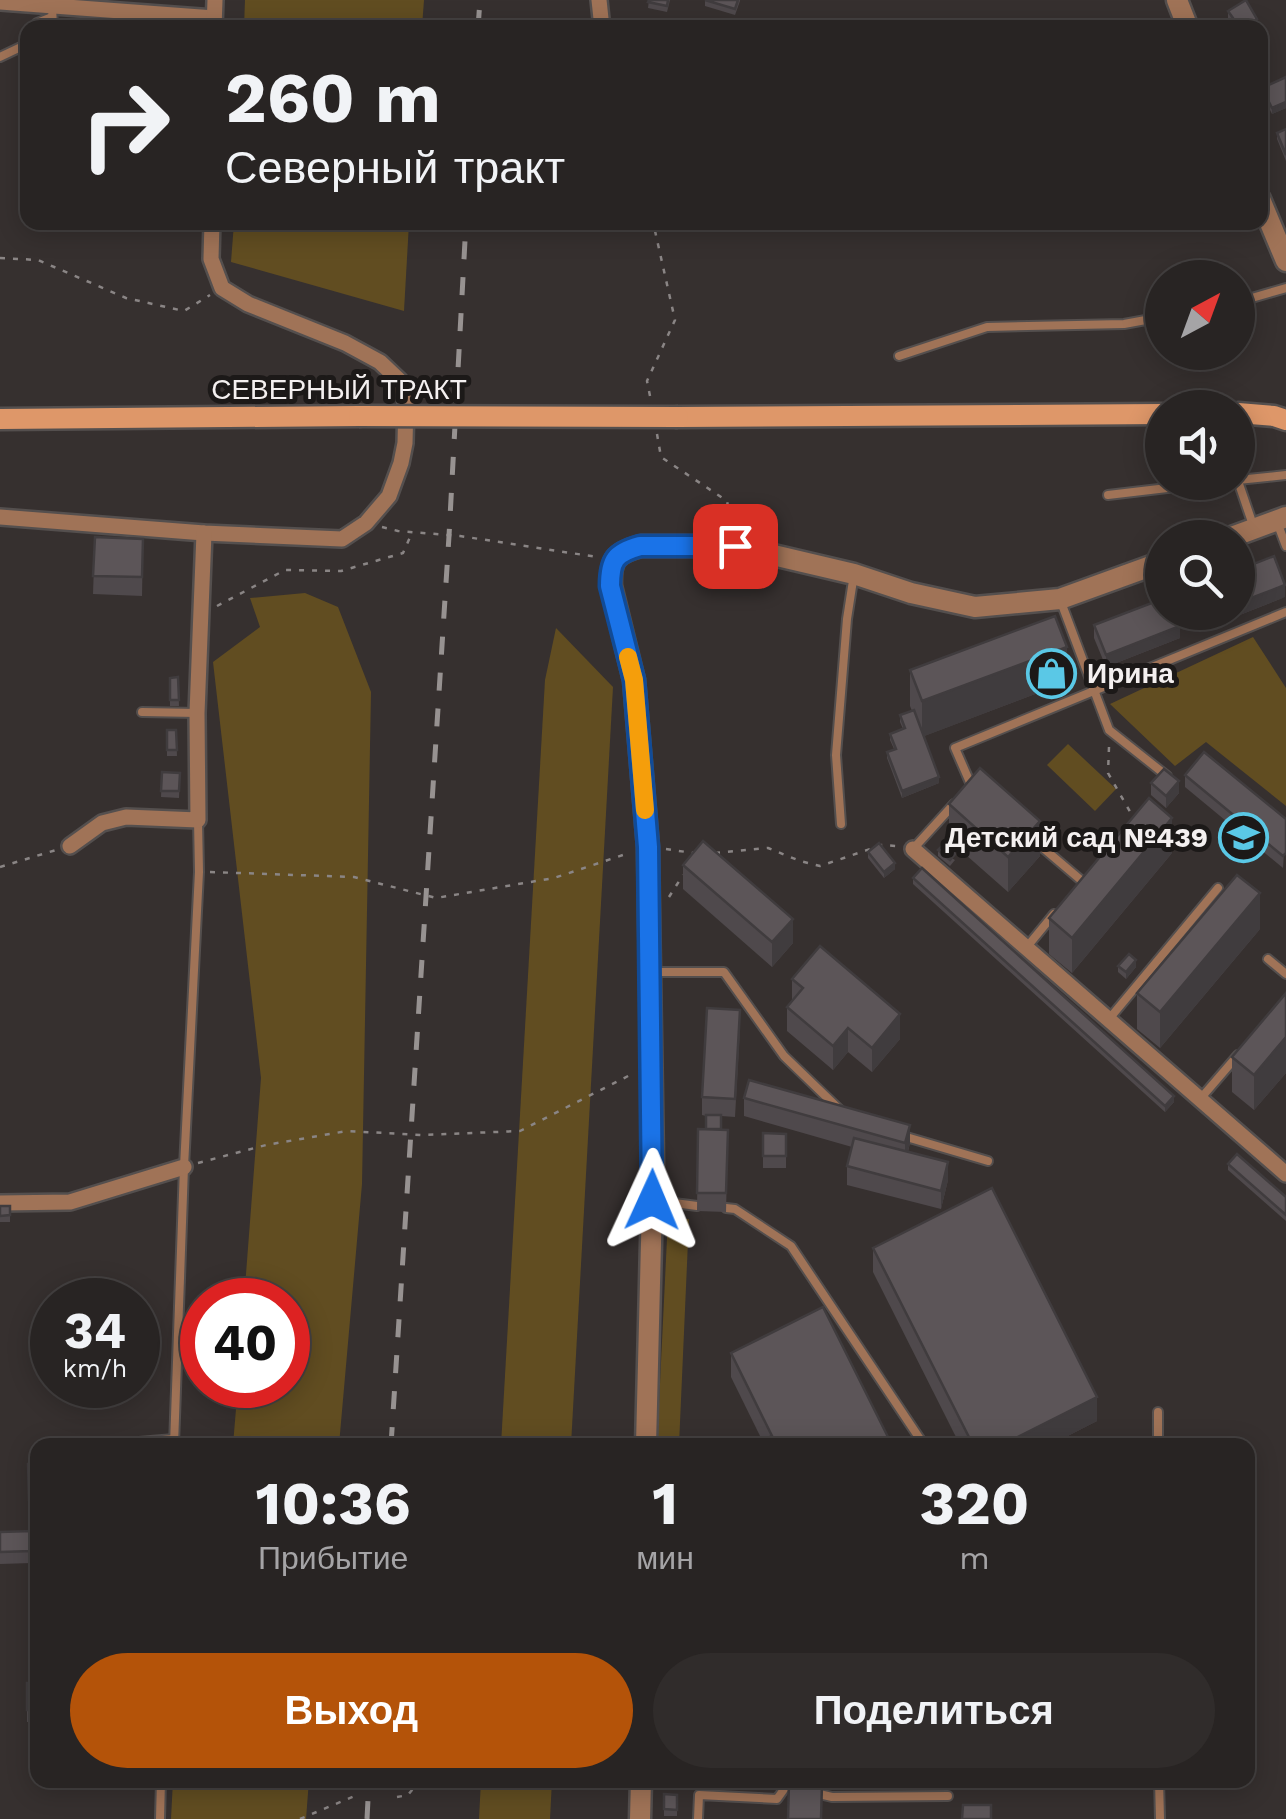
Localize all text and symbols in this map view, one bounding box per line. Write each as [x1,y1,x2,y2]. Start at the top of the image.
text: 260 m [225,57,441,139]
icon: right [60,60,190,190]
text: Северный тракт [225,141,565,194]
north arrow [1145,260,1255,370]
map controls [1145,260,1255,630]
street label: СЕВЕРНЫЙ ТРАКТ [211,373,467,406]
button: sound [1145,390,1255,500]
pin [693,504,778,589]
icon: arrive [708,519,763,574]
button: search [1145,520,1255,630]
shop icon: Ирина [1026,647,1078,699]
place label: Ирина [1087,657,1174,690]
school or university icon: Детский сад №439 [1217,811,1269,863]
place label: Детский сад №439 [945,821,1208,854]
position arrow [600,1148,704,1252]
speed limit sign: 40 [180,1278,310,1408]
text: 34 [64,1301,126,1360]
text: km/h [63,1354,127,1383]
text: 10:36 [256,1468,411,1539]
text: 1 [652,1468,678,1539]
text: 320 [919,1468,1029,1539]
text: Прибытие [258,1539,408,1577]
text: мин [636,1539,694,1577]
text: m [959,1539,990,1577]
button: Выход [70,1653,633,1768]
button: Поделиться [653,1653,1215,1768]

